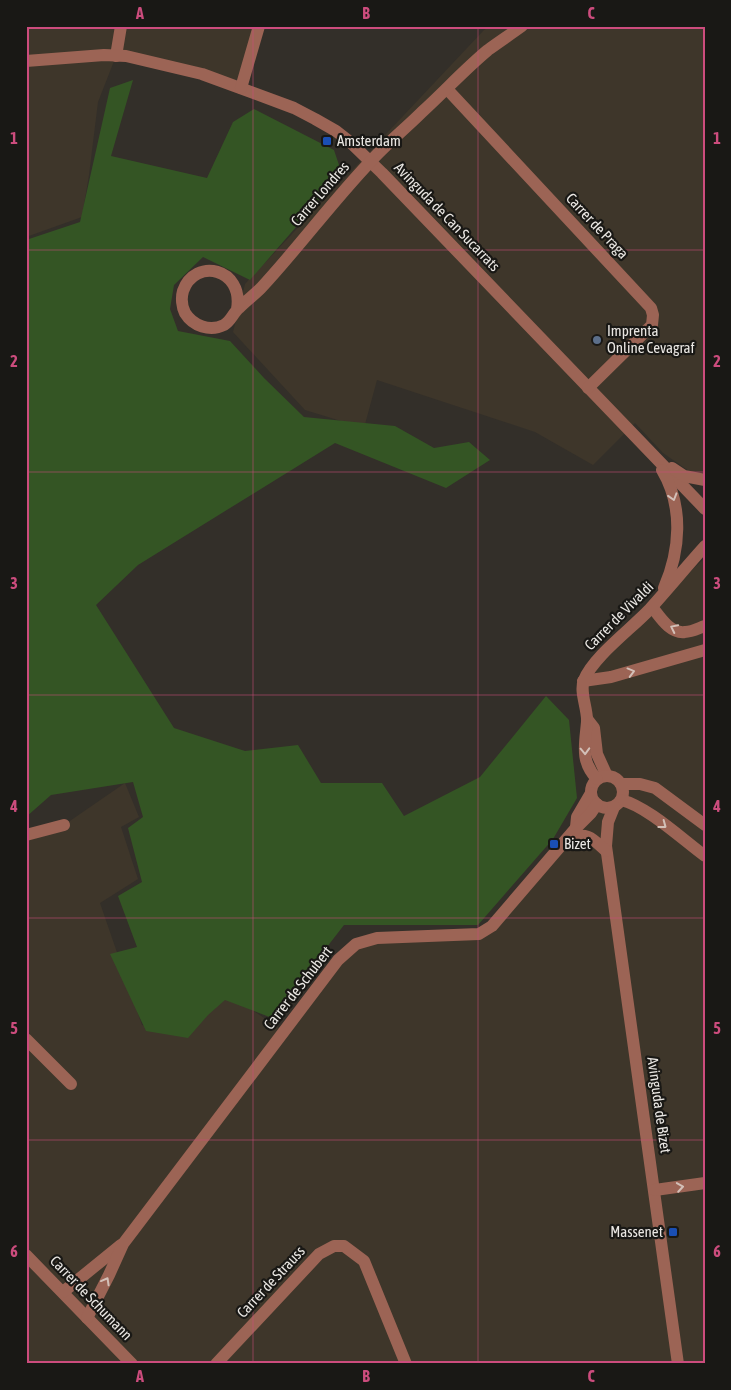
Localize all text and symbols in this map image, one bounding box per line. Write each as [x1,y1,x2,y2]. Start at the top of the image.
text: A [135,4,144,22]
text: B [362,4,370,22]
text: C [587,4,595,22]
text: 1 [10,129,18,147]
text: 1 [713,129,721,147]
place label: Amsterdam [337,132,401,149]
marker: Amsterdam [321,135,333,147]
street label: Carrer Londres [287,158,352,229]
street label: Avinguda de Can Sucarrats [391,159,504,274]
street label: Carrer de Praga [563,189,632,262]
place label: Imprenta Online Cevagraf [607,322,695,356]
marker: Imprenta Online Cevagraf [591,334,603,346]
text: 2 [10,352,18,370]
text: 2 [713,352,721,370]
one-way arrow [667,492,677,501]
text: 3 [10,574,18,592]
text: 3 [713,574,721,592]
street label: Carrer de Vivaldi [581,578,656,653]
one-way arrow [671,624,680,634]
one-way arrow [626,667,635,678]
one-way arrow [580,747,591,755]
text: 4 [9,797,18,815]
text: 4 [712,797,721,815]
one-way arrow [657,819,666,827]
place label: Bizet [564,835,591,852]
marker: Bizet [548,838,560,850]
street label: Carrer de Schubert [260,943,335,1033]
text: 5 [10,1019,18,1037]
text: 5 [713,1019,721,1037]
street label: Avinguda de Bizet [644,1056,675,1154]
one-way arrow [675,1182,684,1192]
place label: Massenet [610,1223,663,1240]
marker: Massenet [667,1226,679,1238]
text: 6 [10,1242,18,1260]
street label: Carrer de Strauss [233,1242,308,1321]
text: 6 [713,1242,721,1260]
street label: Carrer de Schumann [47,1252,136,1343]
one-way arrow [100,1277,110,1286]
text: A [135,1367,144,1385]
text: B [362,1367,370,1385]
text: C [587,1367,595,1385]

